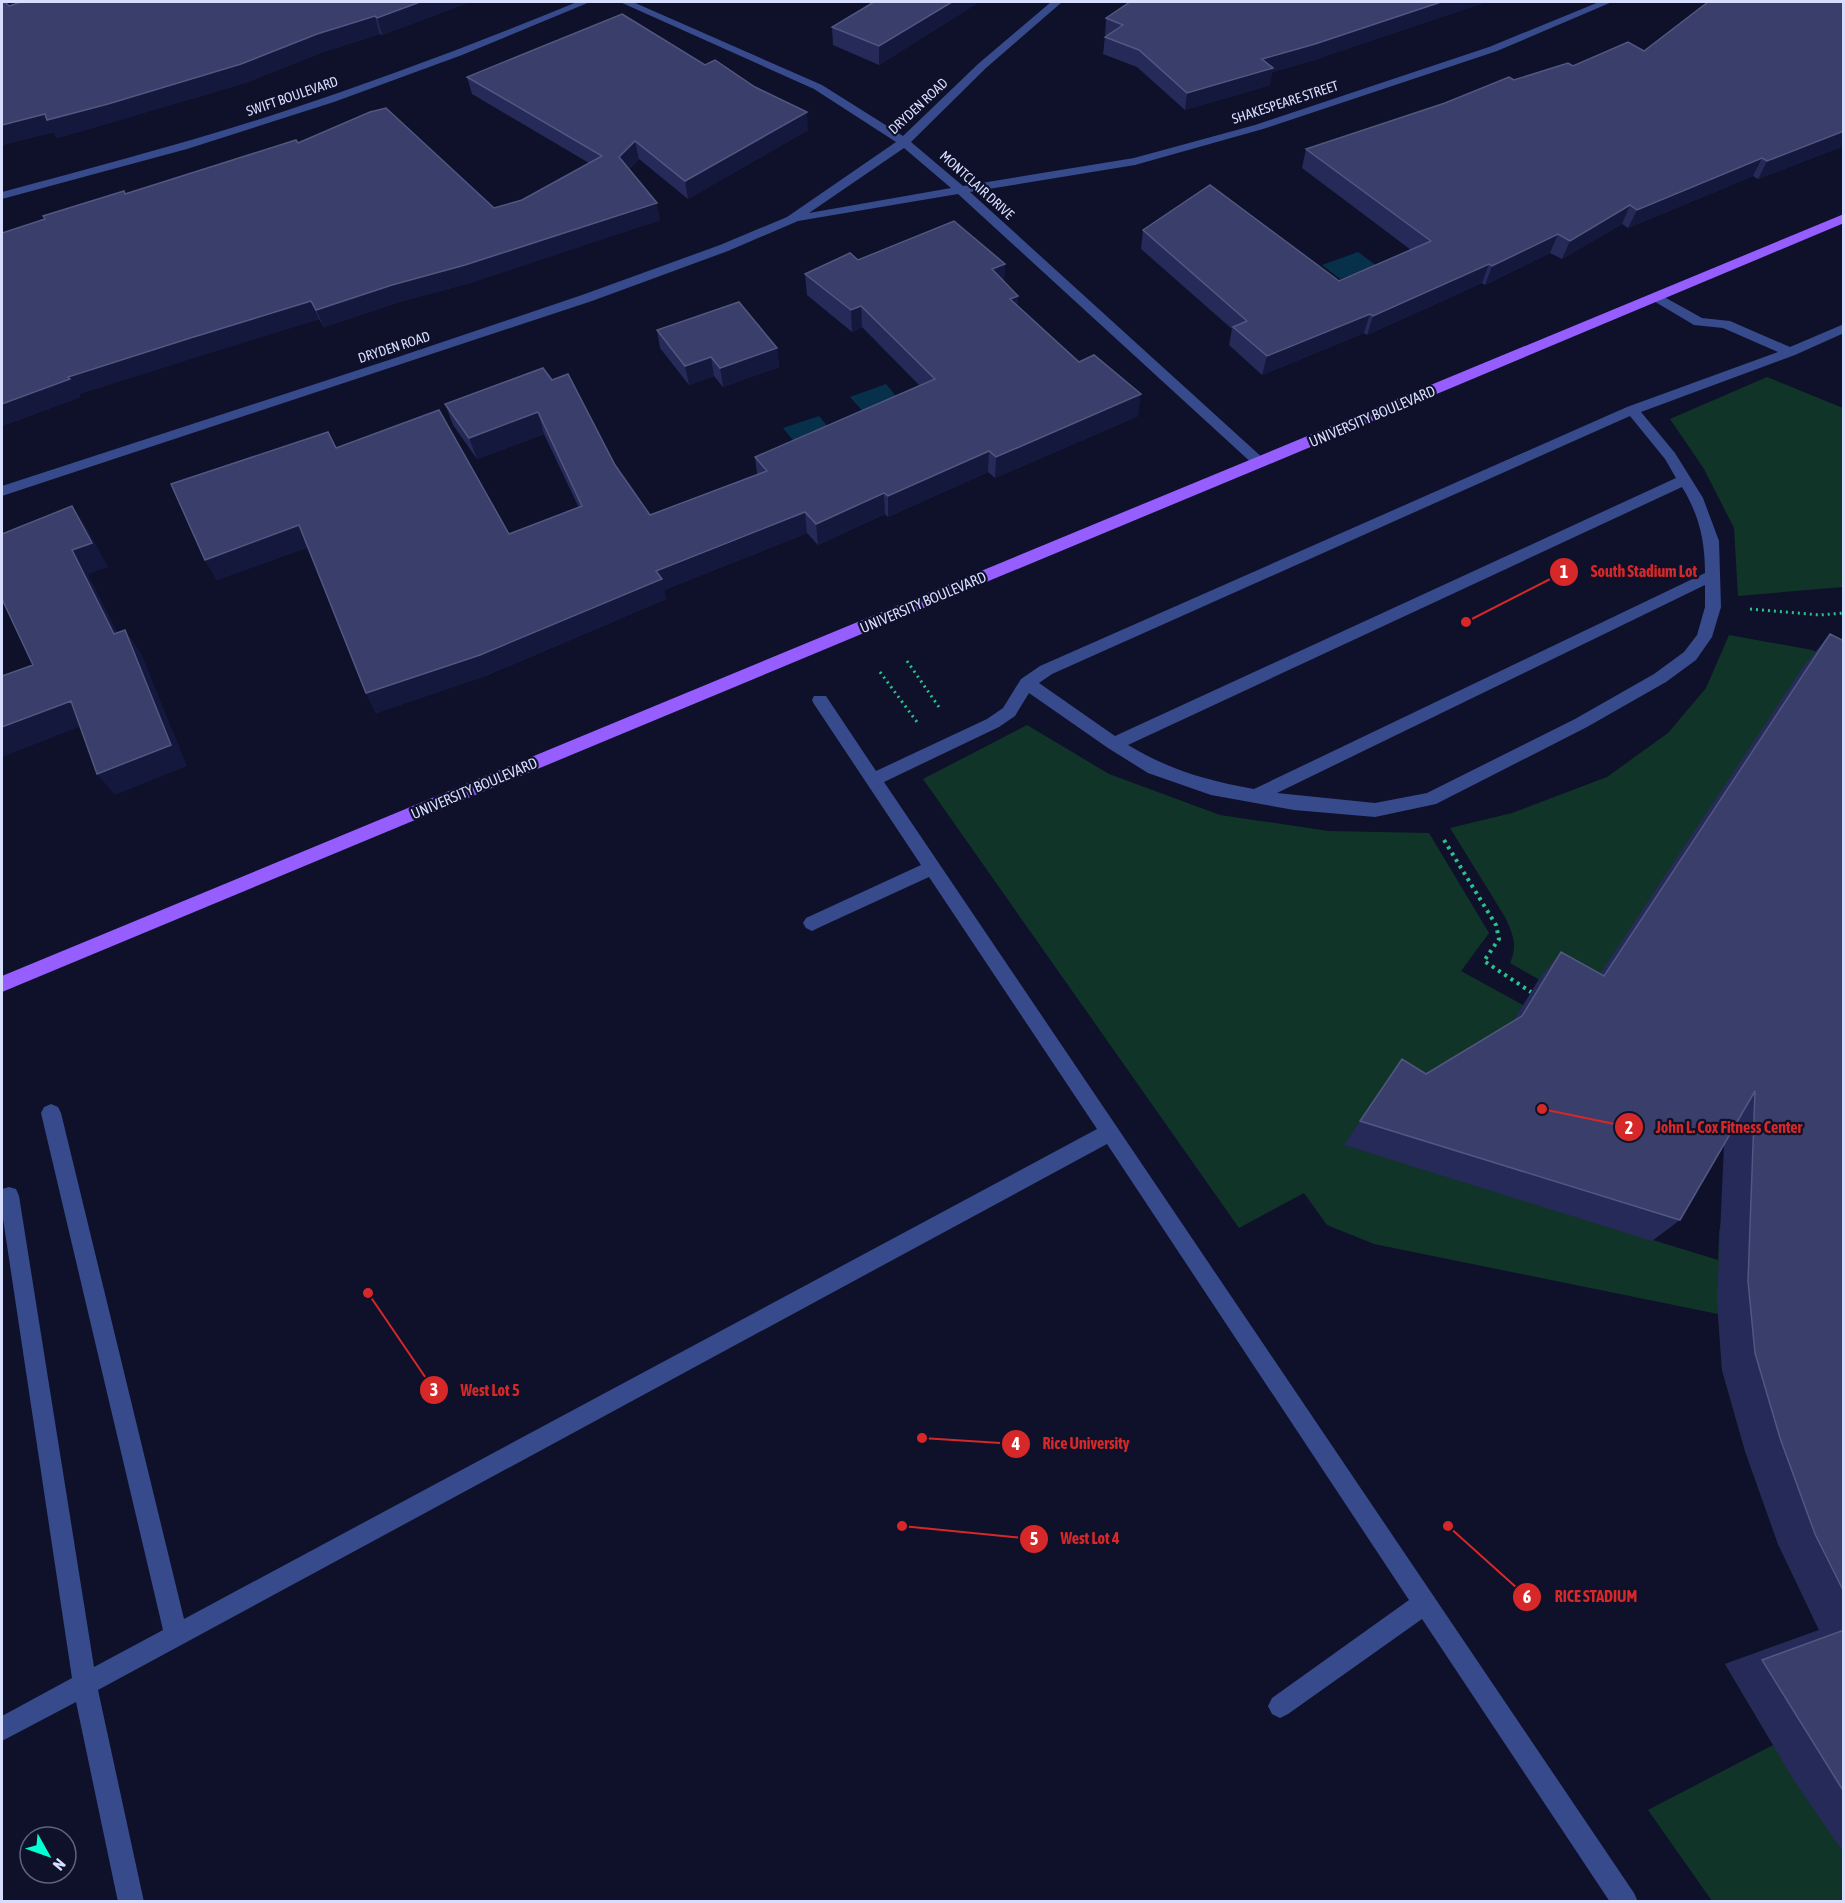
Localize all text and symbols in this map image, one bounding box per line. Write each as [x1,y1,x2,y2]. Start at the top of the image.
street label: SWIFT BOULEVARD [244,73,340,119]
street label: DRYDEN ROAD [885,75,951,137]
street label: SHAKESPEARE STREET [1230,77,1340,127]
street label: MONTCLAIR DRIVE [937,148,1017,222]
street label: DRYDEN ROAD [356,328,432,366]
street label: UNIVERSITY BOULEVARD [1306,382,1438,450]
callout: South Stadium Lot [1549,555,1709,589]
text: 1 [1560,561,1568,582]
text: South Stadium Lot [1591,562,1698,580]
street label: UNIVERSITY BOULEVARD [857,568,989,636]
street label: UNIVERSITY BOULEVARD [408,754,540,822]
callout: John L. Cox Fitness Center [1614,1110,1814,1144]
text: 2 [1625,1117,1633,1138]
text: John L. Cox Fitness Center [1655,1118,1803,1136]
callout: West Lot 5 [419,1373,532,1407]
text: 3 [430,1379,438,1400]
text: West Lot 5 [460,1381,520,1399]
callout: Rice University [1001,1427,1141,1461]
text: 4 [1011,1433,1020,1454]
text: Rice University [1043,1434,1130,1452]
callout: West Lot 4 [1019,1522,1132,1556]
text: 5 [1030,1528,1038,1549]
text: West Lot 4 [1060,1529,1120,1547]
callout: RICE STADIUM [1512,1580,1649,1614]
text: 6 [1523,1586,1531,1607]
text: RICE STADIUM [1555,1587,1637,1605]
north arrow [18,1825,78,1885]
text: N [50,1855,69,1874]

